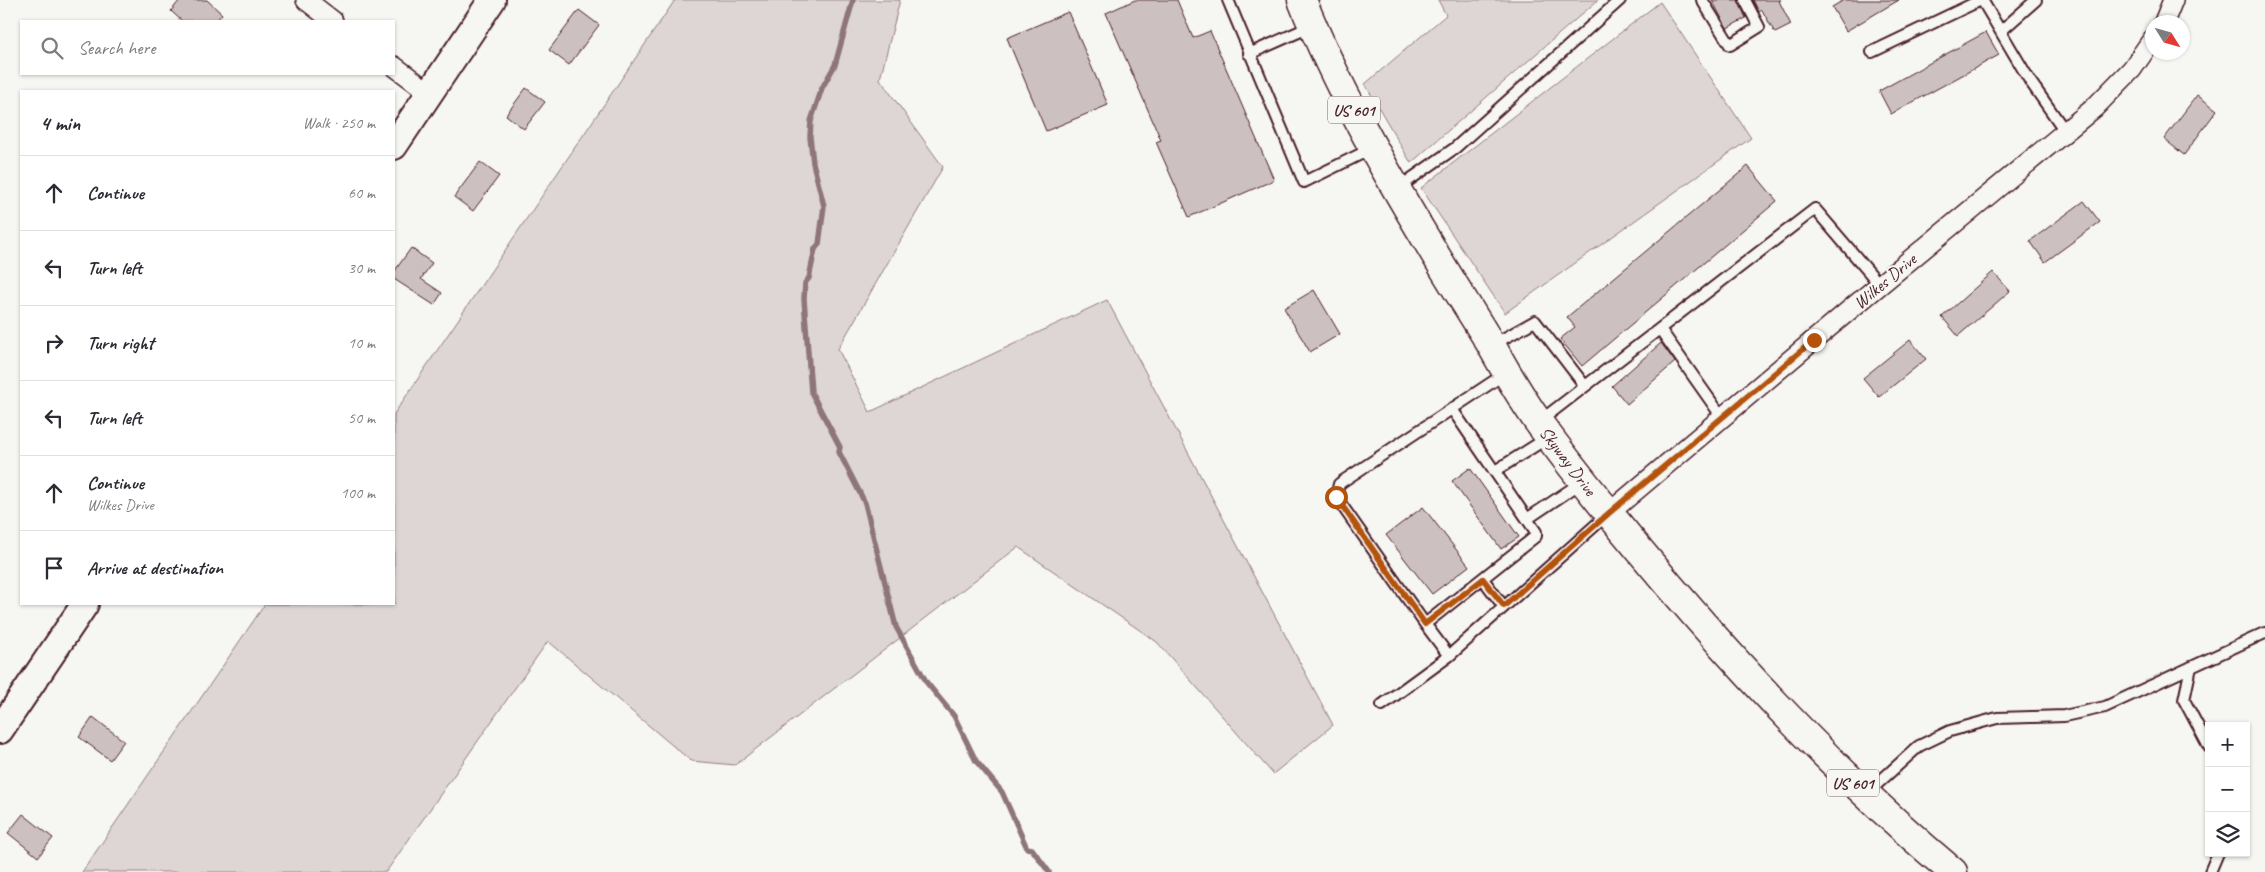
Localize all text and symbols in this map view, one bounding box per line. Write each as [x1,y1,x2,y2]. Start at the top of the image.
north arrow [2145,15,2190,60]
search box [20,20,395,75]
icon: search [38,34,66,62]
text: Search here [78,36,155,60]
road number: US 601 [1328,96,1380,124]
text: 4 min [40,110,80,136]
text: Walk · 250 m [303,113,375,133]
icon: ahead [40,179,68,207]
text: Continue [87,181,144,205]
text: 60 m [348,183,375,203]
street label: Wilkes Drive [1849,248,1922,314]
icon: left [40,254,68,282]
text: Turn left [87,256,142,280]
text: 30 m [348,258,375,278]
icon: right [40,329,68,357]
route end [1803,329,1826,352]
text: Turn right [87,331,154,355]
text: 10 m [348,333,375,353]
icon: left [40,404,68,432]
text: Turn left [87,406,142,430]
text: 50 m [348,408,375,428]
street label: Skyway Drive [1535,422,1602,501]
text: Continue [87,471,144,495]
icon: ahead [40,479,68,507]
text: 100 m [341,483,375,503]
route start [1325,486,1348,509]
text: Wilkes Drive [87,495,154,515]
icon: arrive [40,554,68,582]
text: Arrive at destination [87,556,223,580]
map controls [2205,722,2250,857]
button: + [2205,722,2250,767]
button: − [2205,767,2250,812]
road number: US 601 [1827,770,1879,796]
button: layers [2205,812,2250,857]

